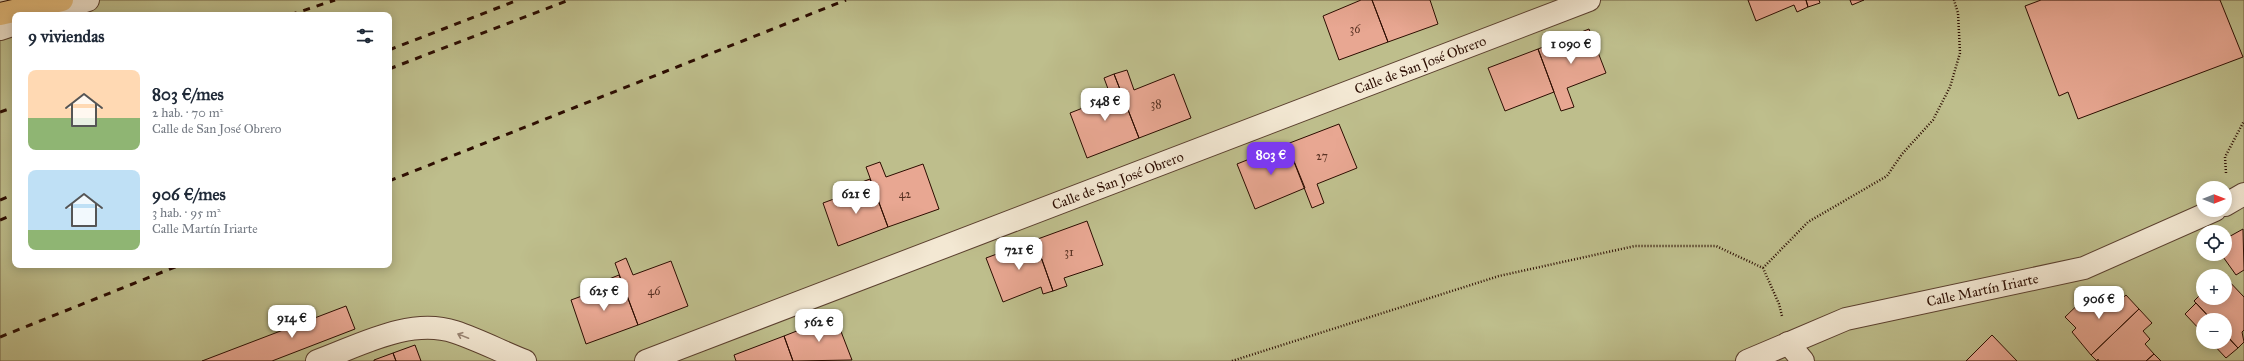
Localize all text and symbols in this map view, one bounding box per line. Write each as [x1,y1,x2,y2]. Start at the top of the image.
house number: 36 [1350,22,1361,36]
icon: filters [354,25,376,47]
text: 9 viviendas [28,26,105,47]
pin: 1 090 € [1534,31,1608,65]
street label: Calle de San José Obrero [1352,32,1488,98]
text: 1 090 € [1551,36,1591,52]
text: 803 €/mes [152,84,224,105]
icon: home [60,86,108,134]
pin: 548 € [1077,88,1133,122]
text: 548 € [1090,93,1120,109]
house number: 38 [1150,97,1162,111]
text: 2 hab. · 70 m² [152,105,223,121]
text: Calle de San José Obrero [152,121,282,137]
pin: 803 € [1243,142,1299,176]
text: 803 € [1256,147,1286,163]
street label: Calle de San José Obrero [1049,148,1186,213]
house number: 27 [1316,149,1328,163]
pin: 621 € [828,181,884,215]
north arrow [2196,181,2232,217]
map controls [2196,181,2232,349]
text: 906 €/mes [152,184,226,205]
icon: home [60,186,108,234]
text: 621 € [842,186,870,202]
house number: 42 [899,187,911,201]
text: 3 hab. · 95 m² [152,205,221,221]
text: Calle Martín Iriarte [152,221,258,237]
button: locate [2196,225,2232,261]
pin: 721 € [991,237,1047,271]
text: 721 € [1004,242,1034,258]
house number: 31 [1064,245,1074,259]
street label: Calle Martín Iriarte [1925,269,2040,310]
button: + [2196,269,2232,305]
pin: 625 € [576,278,632,312]
text: 625 € [589,283,619,299]
house number: 46 [648,284,661,298]
pin: 906 € [2071,286,2127,320]
text: 906 € [2083,291,2115,307]
pin: 914 € [264,305,320,339]
pin: 562 € [791,309,847,343]
text: 914 € [277,310,307,326]
button: − [2196,313,2232,349]
text: 562 € [804,314,834,330]
one-way arrow [458,332,470,339]

